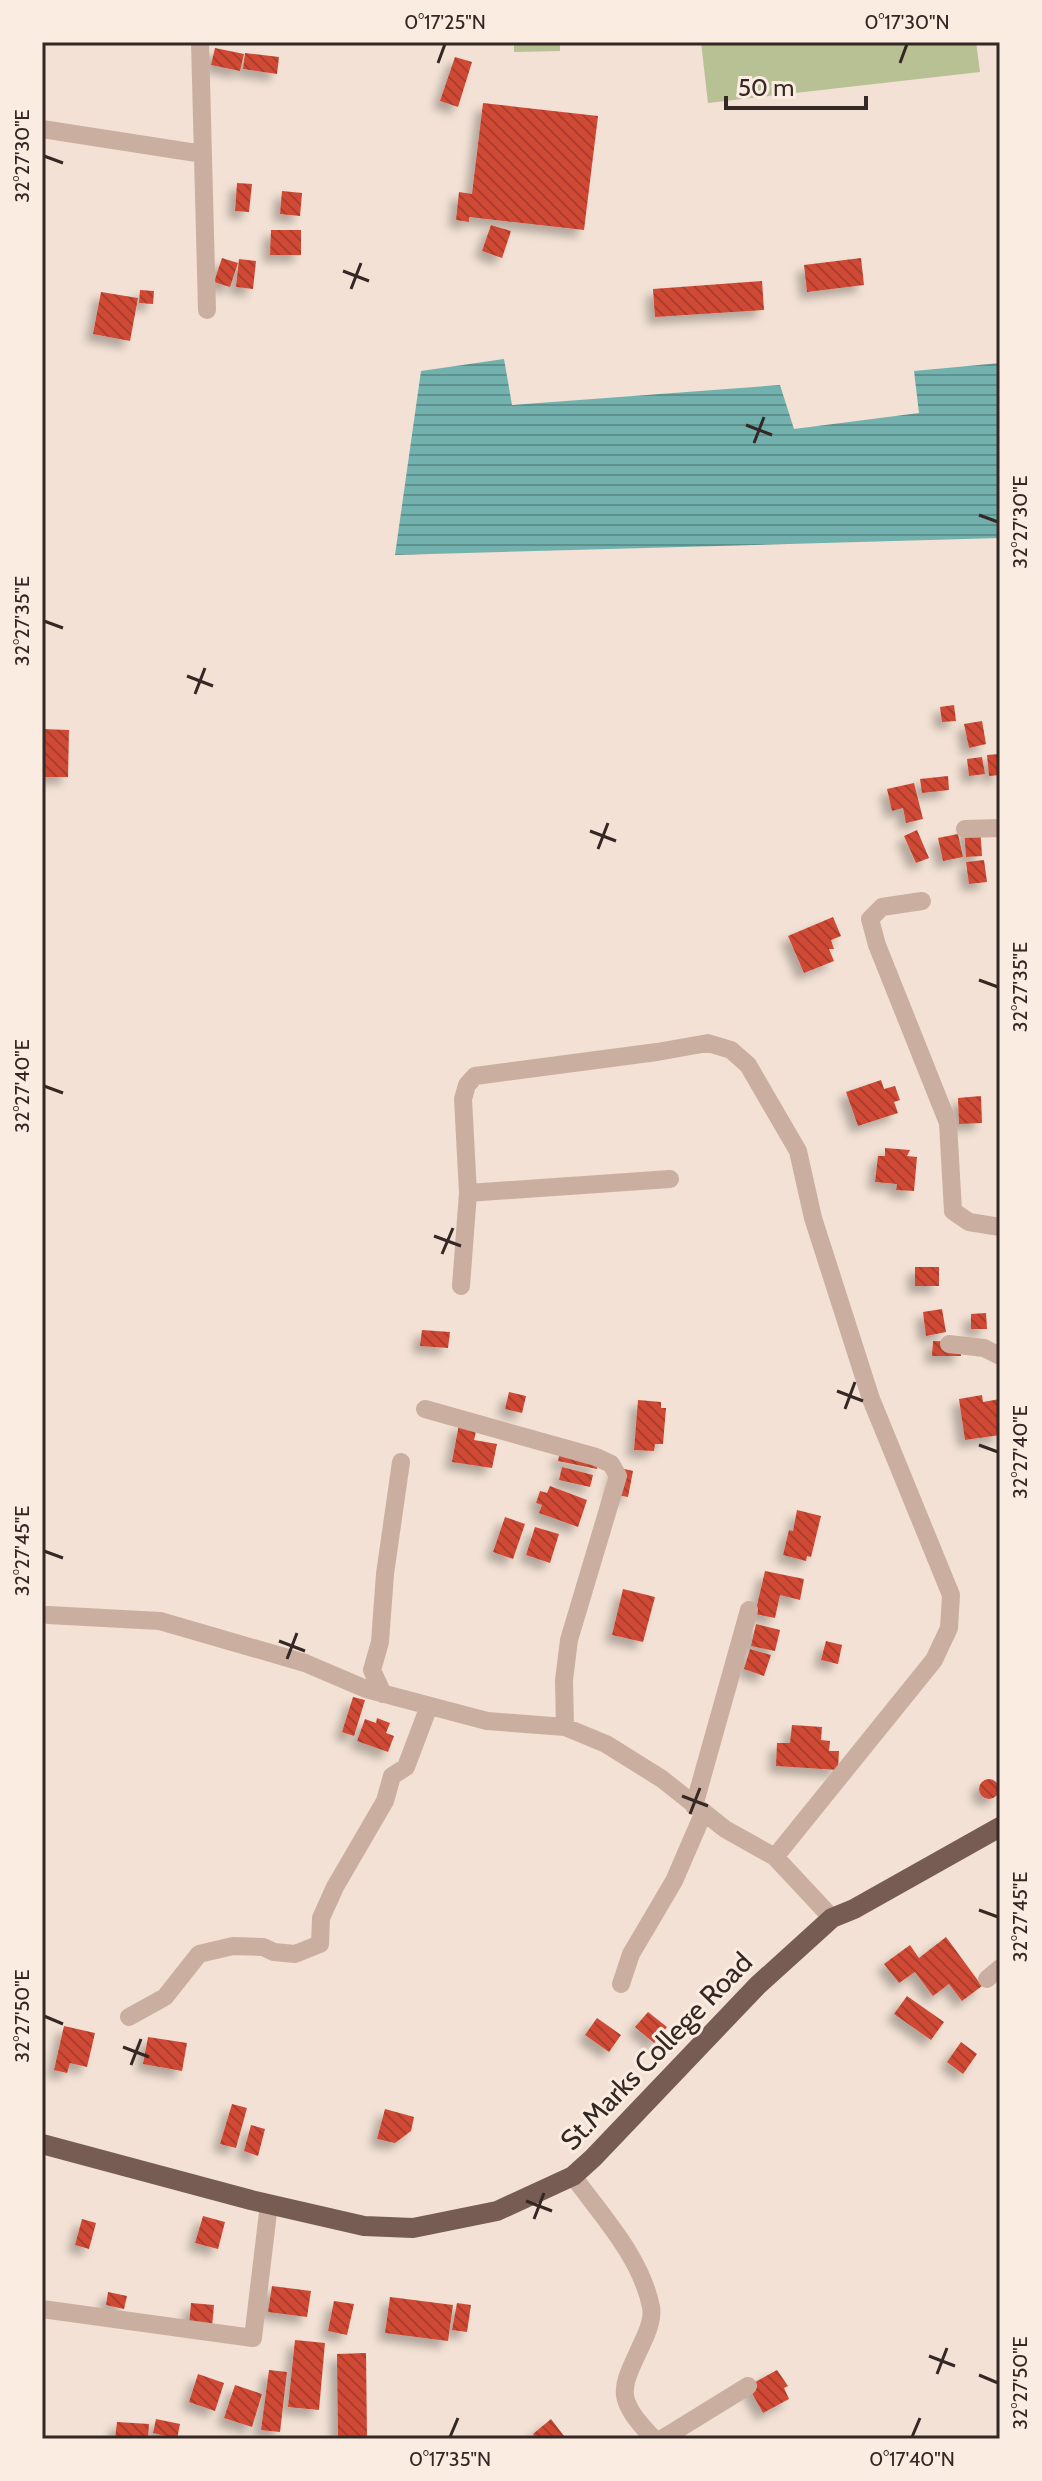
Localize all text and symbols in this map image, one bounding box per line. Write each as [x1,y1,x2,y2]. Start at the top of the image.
text: 0°17'25"N [404,10,486,34]
text: 0°17'30"N [864,10,950,34]
scale bar [726,60,866,110]
text: 50 m [738,73,794,102]
text: 32°27'30"E [10,109,34,203]
text: 32°27'30"E [1008,475,1032,569]
text: 32°27'35"E [10,576,34,666]
text: 32°27'35"E [1008,942,1032,1032]
text: 32°27'40"E [10,1039,34,1133]
text: 32°27'40"E [1008,1405,1032,1499]
text: 32°27'45"E [10,1506,34,1596]
text: 32°27'45"E [1008,1872,1032,1962]
street label: St.Marks College Road [553,1945,759,2157]
text: 32°27'50"E [10,1969,34,2063]
text: 32°27'50"E [1008,2336,1032,2430]
text: 0°17'35"N [409,2447,491,2471]
text: 0°17'40"N [869,2447,955,2471]

